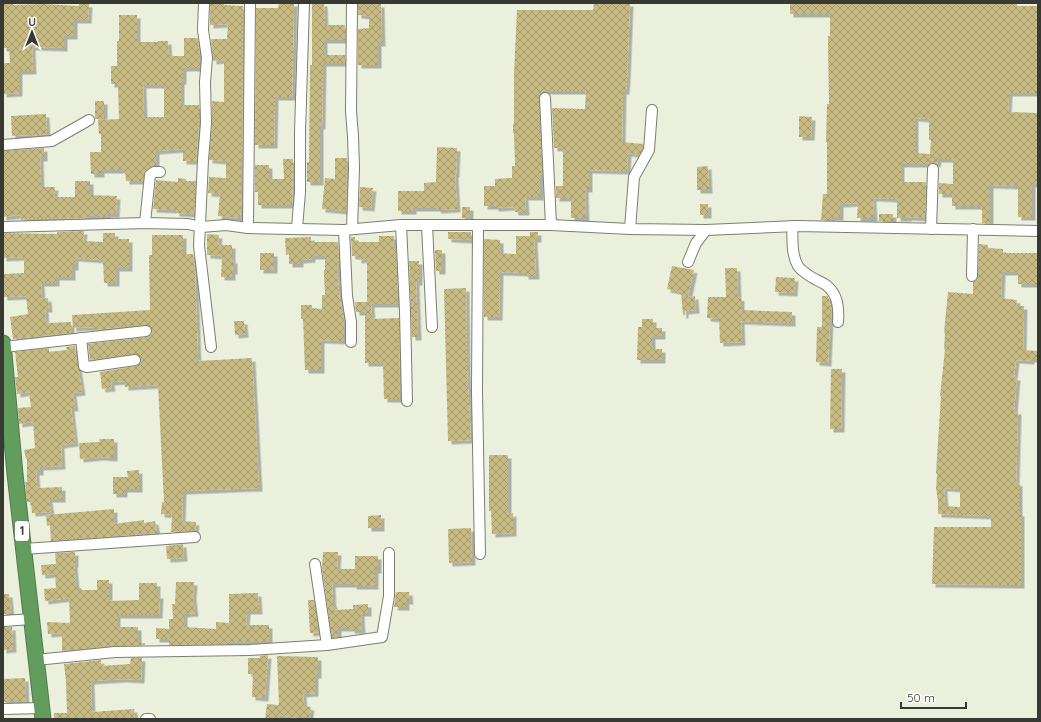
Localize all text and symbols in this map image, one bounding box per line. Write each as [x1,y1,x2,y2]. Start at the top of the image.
north arrow [12,12,52,52]
text: U [28,15,36,29]
road number: 1 [15,521,29,541]
scale bar [901,684,966,710]
text: 50 m [907,690,935,705]

